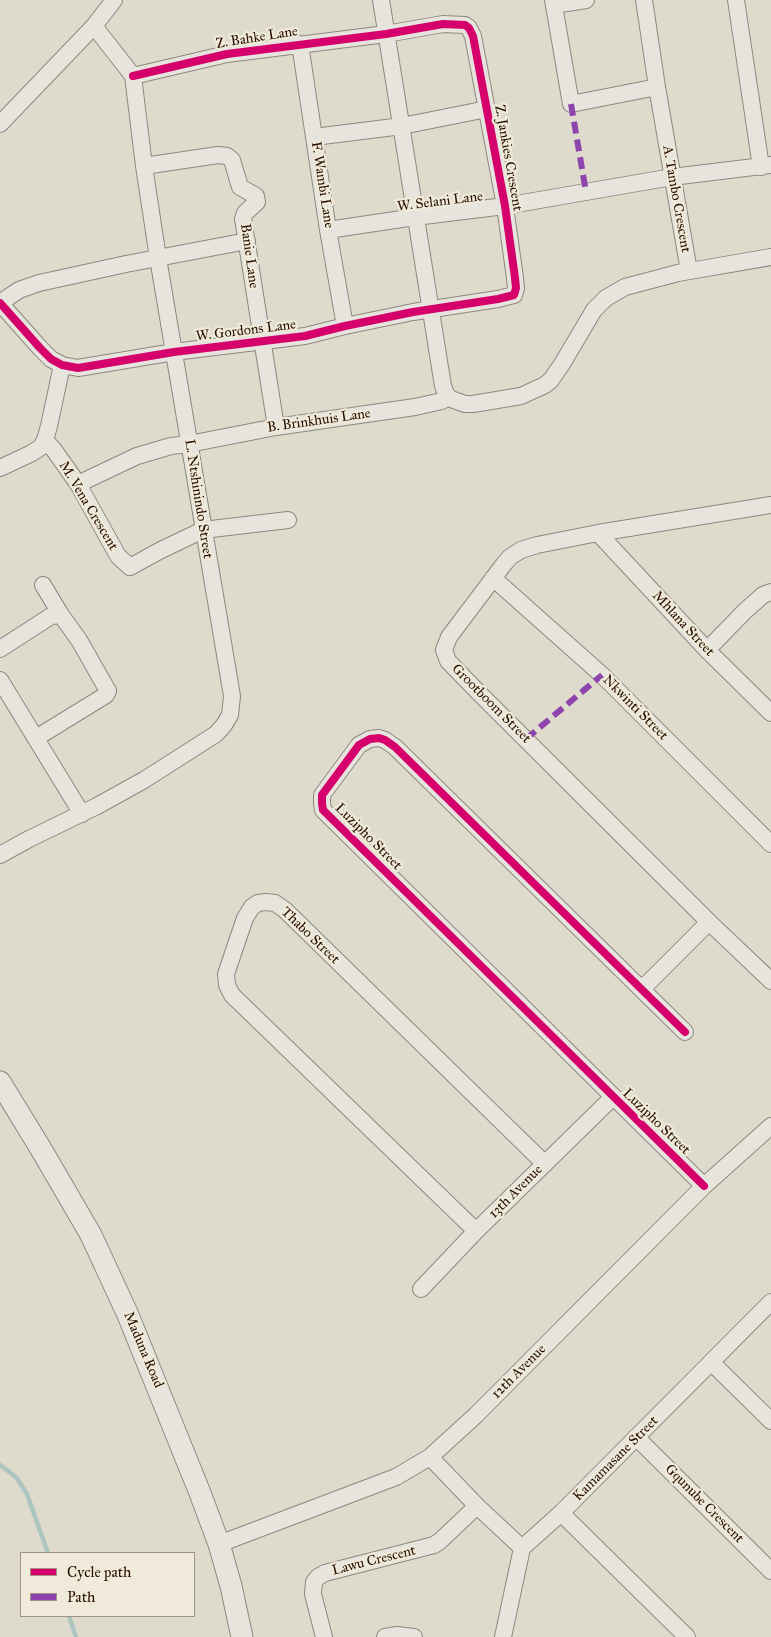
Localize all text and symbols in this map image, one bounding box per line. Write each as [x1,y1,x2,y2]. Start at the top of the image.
street label: Z. Bahke Lane [215,23,299,53]
street label: Z. Jankies Crescent [490,104,526,212]
street label: F. Wambi Lane [307,140,337,230]
street label: A. Tambo Crescent [658,144,694,254]
street label: W. Selani Lane [396,188,484,216]
street label: Banie Lane [236,223,262,289]
street label: W. Gordons Lane [195,317,297,345]
street label: B. Brinkhuis Lane [266,405,372,437]
street label: L. Ntshinindo Street [180,438,216,560]
street label: M. Vena Crescent [55,458,121,554]
street label: Mhlana Street [648,588,718,660]
street label: Grootboom Street [448,661,534,747]
street label: Nkwinti Street [599,672,671,744]
street label: Luzipho Street [331,800,405,874]
street label: Thabo Street [277,904,343,968]
street label: Luzipho Street [619,1085,693,1159]
street label: 13th Avenue [486,1162,546,1222]
street label: Maduna Road [119,1309,167,1391]
street label: 12th Avenue [488,1341,550,1403]
street label: Kamamasane Street [570,1413,662,1505]
street label: Gqunube Crescent [661,1461,747,1547]
street label: Lawu Crescent [330,1542,418,1580]
legend [20,1552,195,1617]
text: Cycle path [67,1563,131,1581]
text: Path [67,1588,95,1606]

